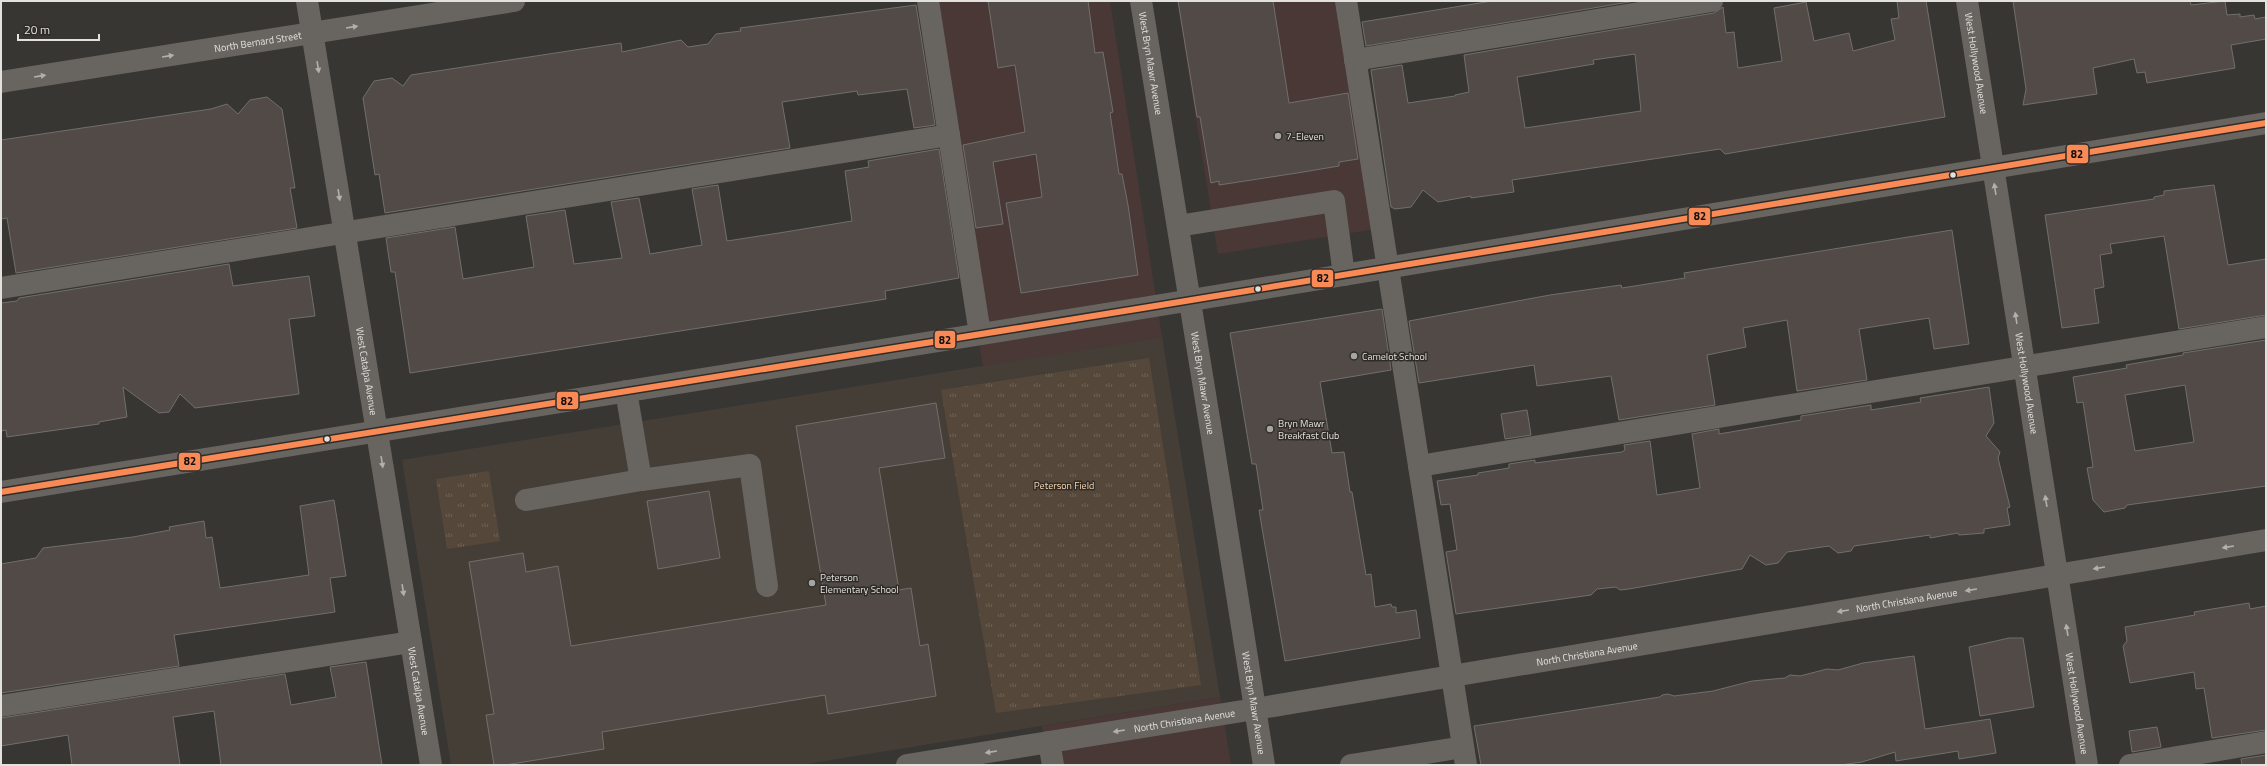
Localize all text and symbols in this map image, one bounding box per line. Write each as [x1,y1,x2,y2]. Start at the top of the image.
street label: West Bryn Mawr Avenue [1135,11,1167,116]
street label: West Hollywood Avenue [1961,11,1992,115]
scale bar [18,16,99,42]
text: 20 m [24,20,50,39]
one-way arrow [346,24,358,30]
street label: North Bernard Street [213,27,303,56]
one-way arrow [162,53,174,59]
one-way arrow [315,61,321,73]
one-way arrow [33,73,46,79]
place label: 7-Eleven [1286,129,1324,144]
marker: 7-Eleven [1273,131,1283,141]
line badge: 82 [2066,144,2089,164]
text: 82 [2071,146,2083,162]
unlabelled marker [1948,170,1958,180]
one-way arrow [1992,183,1998,195]
one-way arrow [336,189,342,202]
line badge: 82 [1688,207,1711,226]
text: 82 [1694,208,1706,224]
line badge: 82 [1311,269,1334,288]
text: 82 [1317,270,1329,286]
unlabelled marker [1253,284,1263,294]
one-way arrow [2013,312,2019,324]
street label: West Catalpa Avenue [353,326,382,416]
line badge: 82 [934,330,956,349]
street label: West Bryn Mawr Avenue [1187,330,1219,436]
text: 82 [939,332,951,348]
street label: West Hollywood Avenue [2012,332,2042,435]
place label: Camelot School [1362,349,1427,364]
marker: Camelot School [1349,351,1359,361]
line badge: 82 [556,391,579,410]
text: 82 [561,393,573,409]
place label: Bryn Mawr Breakfast Club [1278,416,1339,443]
marker: Bryn Mawr Breakfast Club [1265,424,1275,434]
unlabelled marker [322,434,332,444]
line badge: 82 [178,452,201,471]
text: 82 [184,453,196,469]
one-way arrow [379,456,385,468]
park label: Peterson Field [1034,478,1094,493]
one-way arrow [2043,495,2049,507]
one-way arrow [2221,544,2234,550]
one-way arrow [2093,565,2105,571]
place label: Peterson Elementary School [820,570,899,597]
marker: Peterson Elementary School [807,578,817,588]
one-way arrow [400,584,406,596]
street label: North Christiana Avenue [1855,584,1958,616]
one-way arrow [1965,587,1977,593]
one-way arrow [1837,608,1849,614]
one-way arrow [2064,623,2070,636]
street label: North Christiana Avenue [1535,638,1639,669]
street label: West Catalpa Avenue [404,646,434,736]
street label: West Bryn Mawr Avenue [1239,650,1270,756]
street label: West Hollywood Avenue [2062,652,2093,755]
street label: North Christiana Avenue [1133,705,1236,736]
one-way arrow [1113,728,1126,734]
one-way arrow [985,749,997,755]

